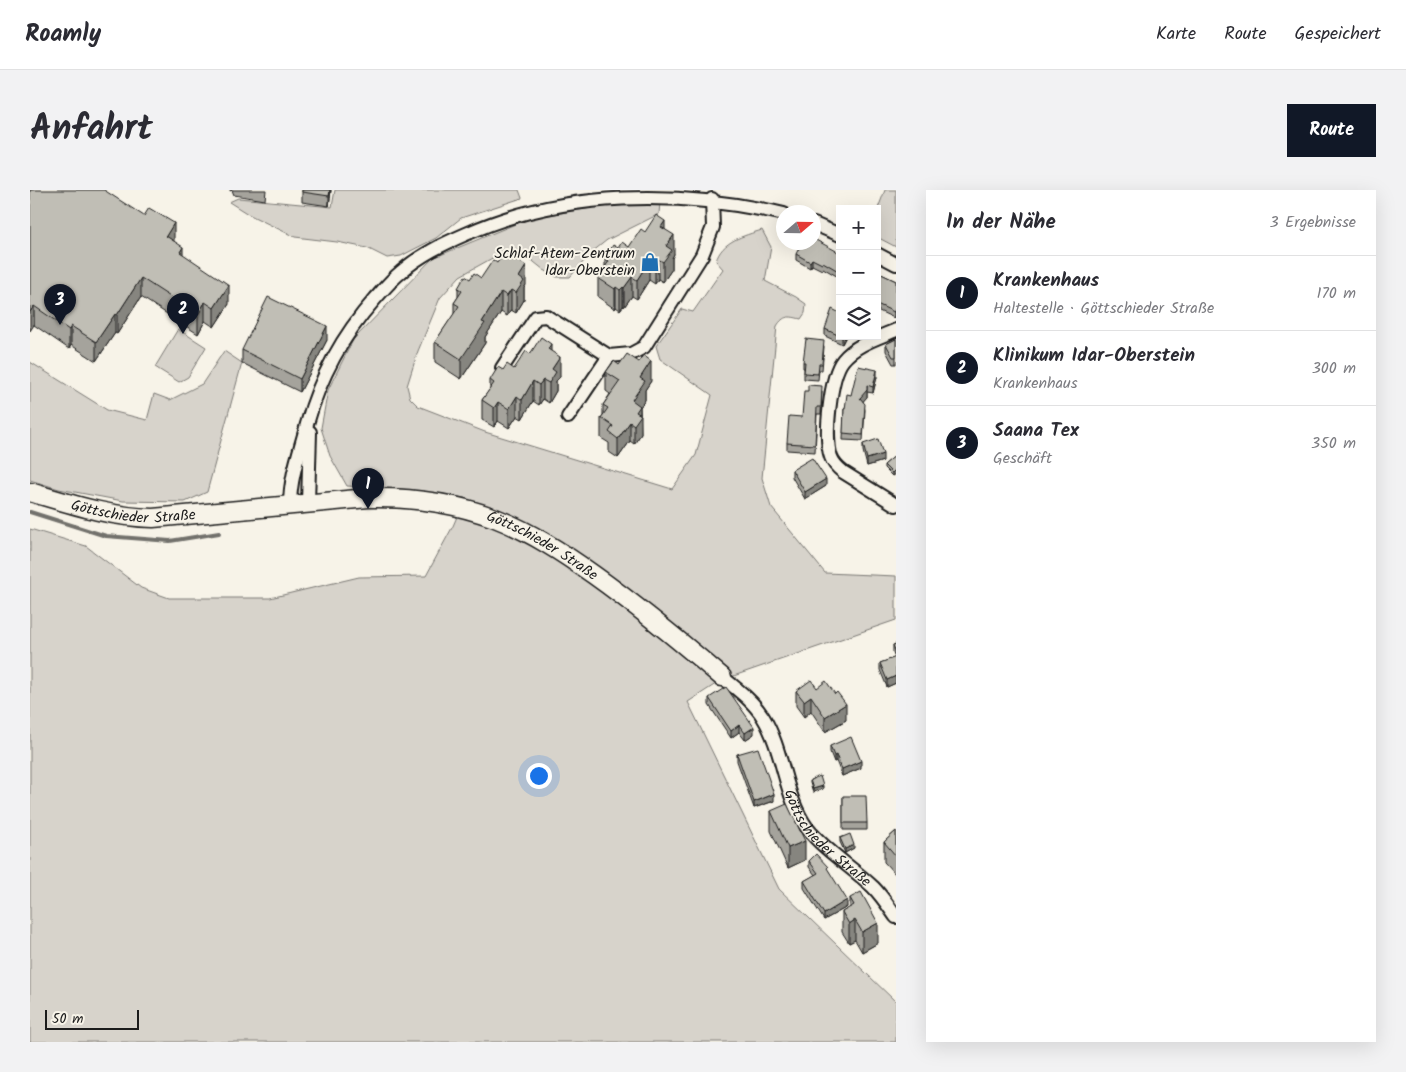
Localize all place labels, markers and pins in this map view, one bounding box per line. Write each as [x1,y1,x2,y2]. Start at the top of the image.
place label: Schlaf-Atem-Zentrum Idar-Oberstein [495,242,635,283]
shop icon: Schlaf-Atem-Zentrum Idar-Oberstein [639,251,661,273]
pin: 3 [44,284,76,325]
pin: 2 [167,293,199,334]
pin: 1 [352,468,384,509]

